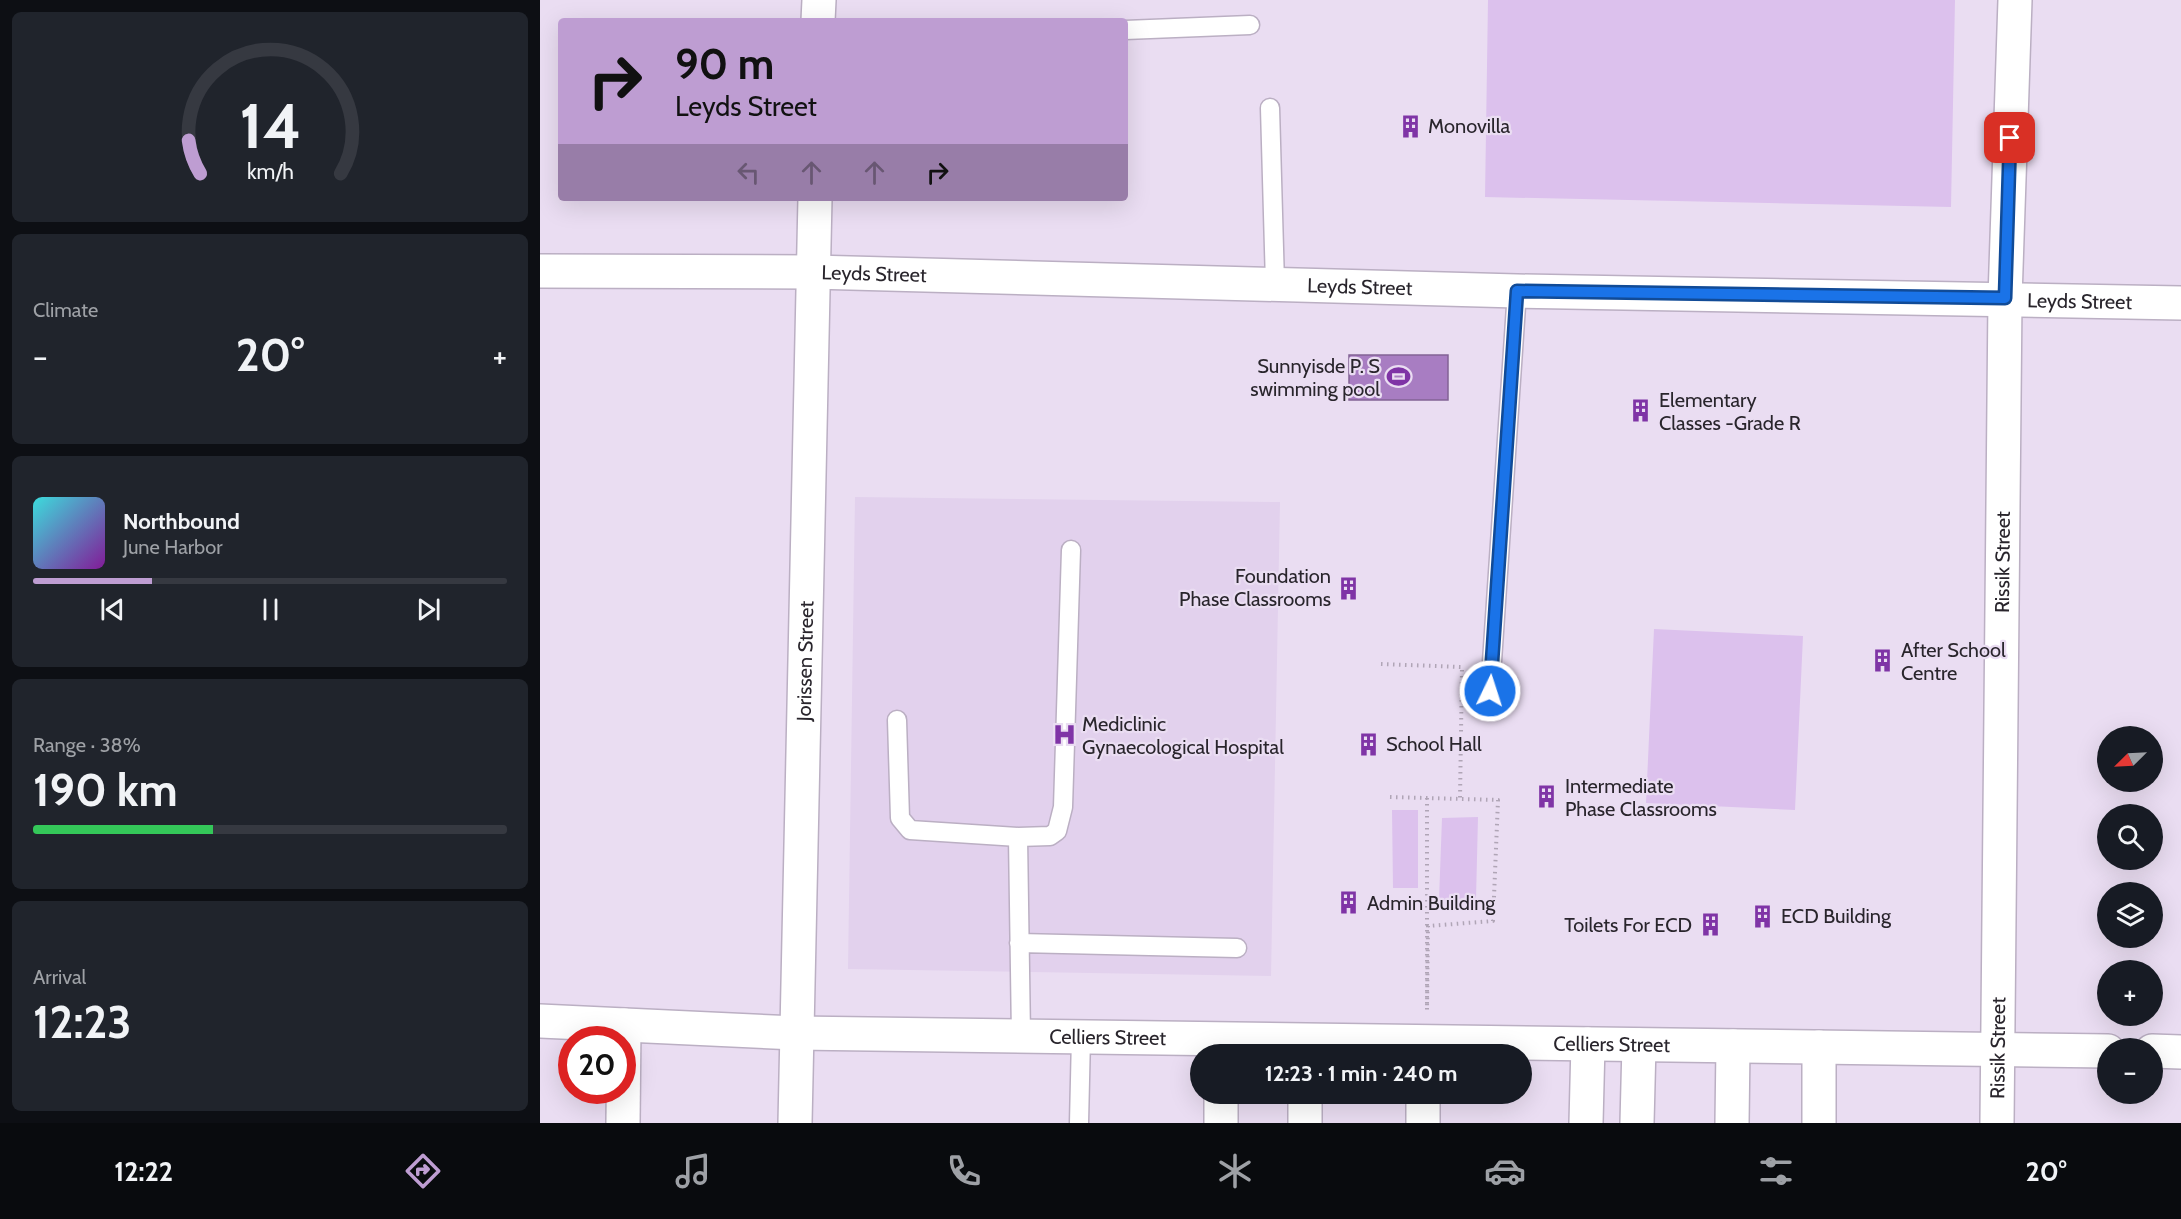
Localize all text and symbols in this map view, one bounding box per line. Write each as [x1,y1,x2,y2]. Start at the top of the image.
text: 90 m [675,38,774,90]
icon: right [576,42,654,120]
text: 14 [239,88,301,164]
text: Leyds Street [675,90,817,123]
pin [1984,112,2035,163]
building icon: Monovilla [1397,113,1423,139]
place label: Monovilla [1428,114,1511,138]
icon: arrive [1993,121,2026,154]
icon: left [732,156,765,189]
icon: ahead [795,156,828,189]
icon: ahead [858,156,891,189]
icon: right [921,156,954,189]
text: km/h [247,158,293,184]
street label: Leyds Street [821,260,927,287]
street label: Leyds Street [1307,273,1413,300]
street label: Leyds Street [2027,288,2133,314]
text: Climate [33,298,98,322]
text: 20° [236,328,304,382]
text: − [33,336,48,376]
text: + [492,336,507,376]
place label: Sunnyisde P. S swimming pool [1250,354,1380,401]
sports icon: Sunnyisde P. S swimming pool [1385,364,1411,390]
place label: Elementary Classes -Grade R [1659,388,1801,435]
building icon: Elementary Classes -Grade R [1628,398,1654,424]
text: Northbound [123,508,240,535]
street label: Rissik Street [1990,511,2015,613]
text: June Harbor [123,535,223,559]
place label: Foundation Phase Classrooms [1179,564,1331,611]
building icon: Foundation Phase Classrooms [1336,575,1362,601]
icon: previous [96,593,129,626]
icon: pause [254,593,287,626]
icon: next [412,593,445,626]
street label: Jorissen Street [792,600,818,723]
place label: After School Centre [1901,638,2006,685]
building icon: After School Centre [1870,648,1896,674]
position arrow [1458,659,1522,723]
place label: Mediclinic Gynaecological Hospital [1082,712,1284,759]
hospital icon: Mediclinic Gynaecological Hospital [1051,722,1077,748]
north arrow [2097,726,2163,792]
map controls [2097,726,2163,1104]
building icon: School Hall [1355,731,1381,757]
place label: School Hall [1386,732,1482,756]
text: Range · 38% [33,733,141,757]
text: 190 km [33,763,178,817]
place label: Intermediate Phase Classrooms [1565,774,1717,821]
building icon: Intermediate Phase Classrooms [1534,784,1560,810]
button: search [2097,804,2163,870]
button: layers [2097,882,2163,948]
building icon: Admin Building [1336,890,1362,916]
place label: Admin Building [1367,891,1496,915]
building icon: ECD Building [1750,903,1776,929]
place label: ECD Building [1781,904,1892,928]
building icon: Toilets For ECD [1697,912,1723,938]
place label: Toilets For ECD [1564,913,1692,937]
button: + [2097,960,2163,1026]
text: Arrival [33,965,86,989]
text: 12:23 [33,995,131,1049]
street label: Rissik Street [1985,997,2010,1099]
street label: Celliers Street [1049,1024,1167,1050]
speed limit sign: 20 [558,1026,636,1104]
street label: Celliers Street [1553,1031,1670,1057]
button: − [2097,1038,2163,1104]
text: 12:23 · 1 min · 240 m [1265,1060,1457,1087]
icon: directions [402,1150,444,1192]
icon: music [672,1150,714,1192]
icon: phone [943,1150,985,1192]
icon: climate [1214,1150,1256,1192]
icon: car [1484,1150,1526,1192]
icon: filters [1755,1150,1797,1192]
text: 12:22 [114,1155,173,1188]
text: 20° [2026,1155,2067,1188]

